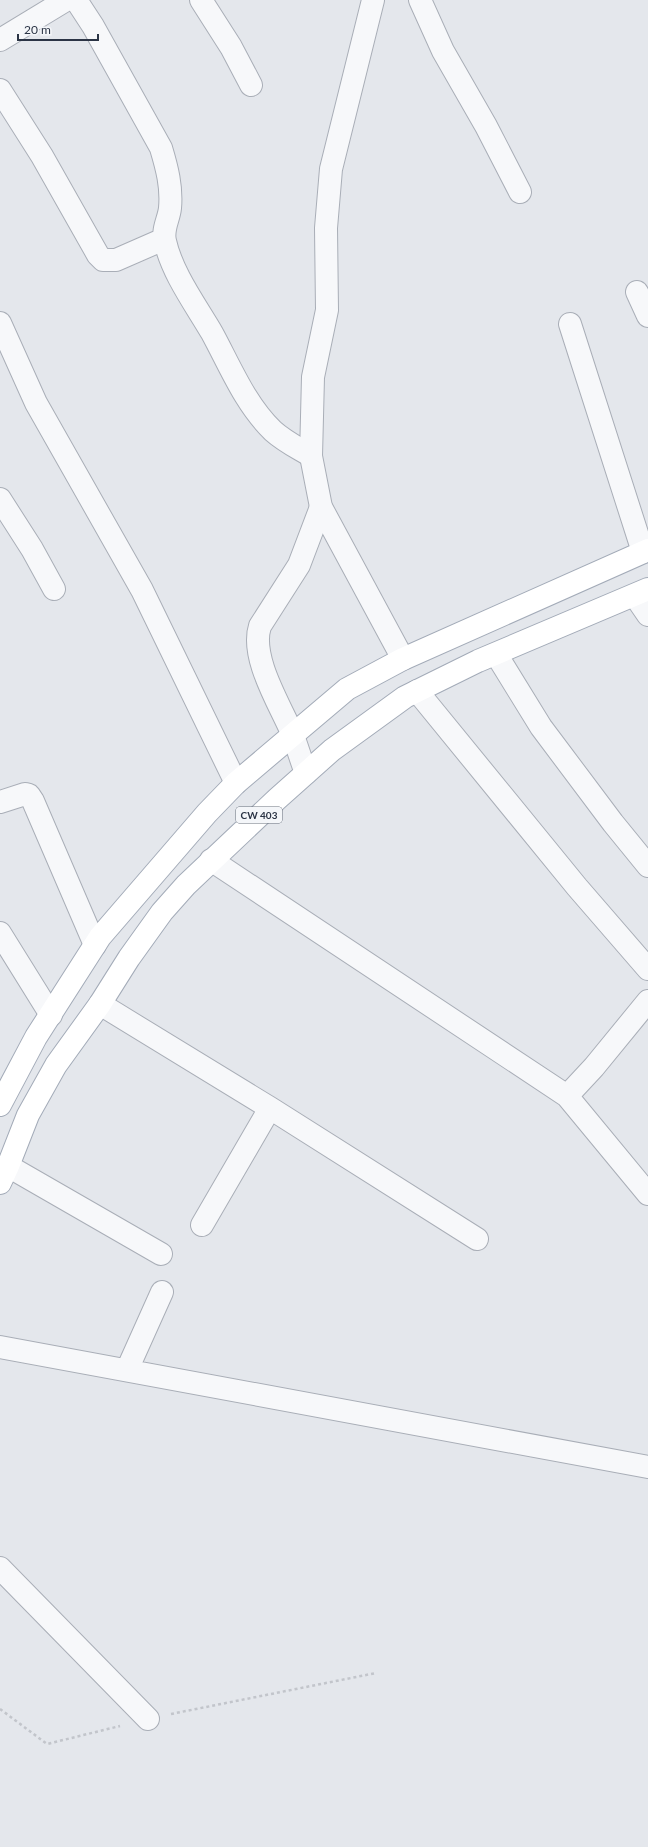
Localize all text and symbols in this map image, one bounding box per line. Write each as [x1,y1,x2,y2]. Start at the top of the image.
scale bar [18,16,98,42]
text: 20 m [24,22,51,37]
road number: CW 403 [236,807,282,823]

